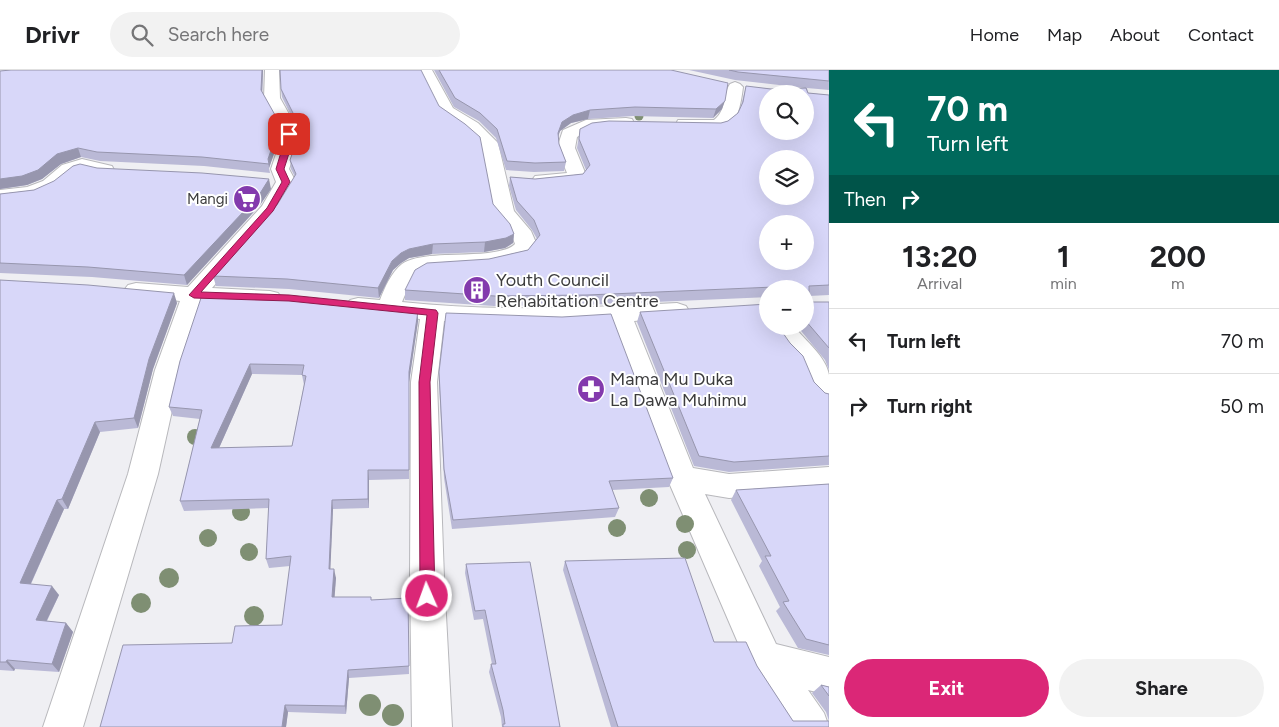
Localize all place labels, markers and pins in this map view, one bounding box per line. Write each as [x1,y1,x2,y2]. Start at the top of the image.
pin [268,113,310,155]
supermarket icon: Mangi [232,184,262,214]
place label: Mangi [187,190,228,208]
place label: Youth Council Rehabitation Centre [496,269,659,312]
building icon: Youth Council Rehabitation Centre [462,275,492,305]
place label: Mama Mu Duka La Dawa Muhimu [610,368,747,411]
pharmacy icon: Mama Mu Duka La Dawa Muhimu [576,374,606,404]

